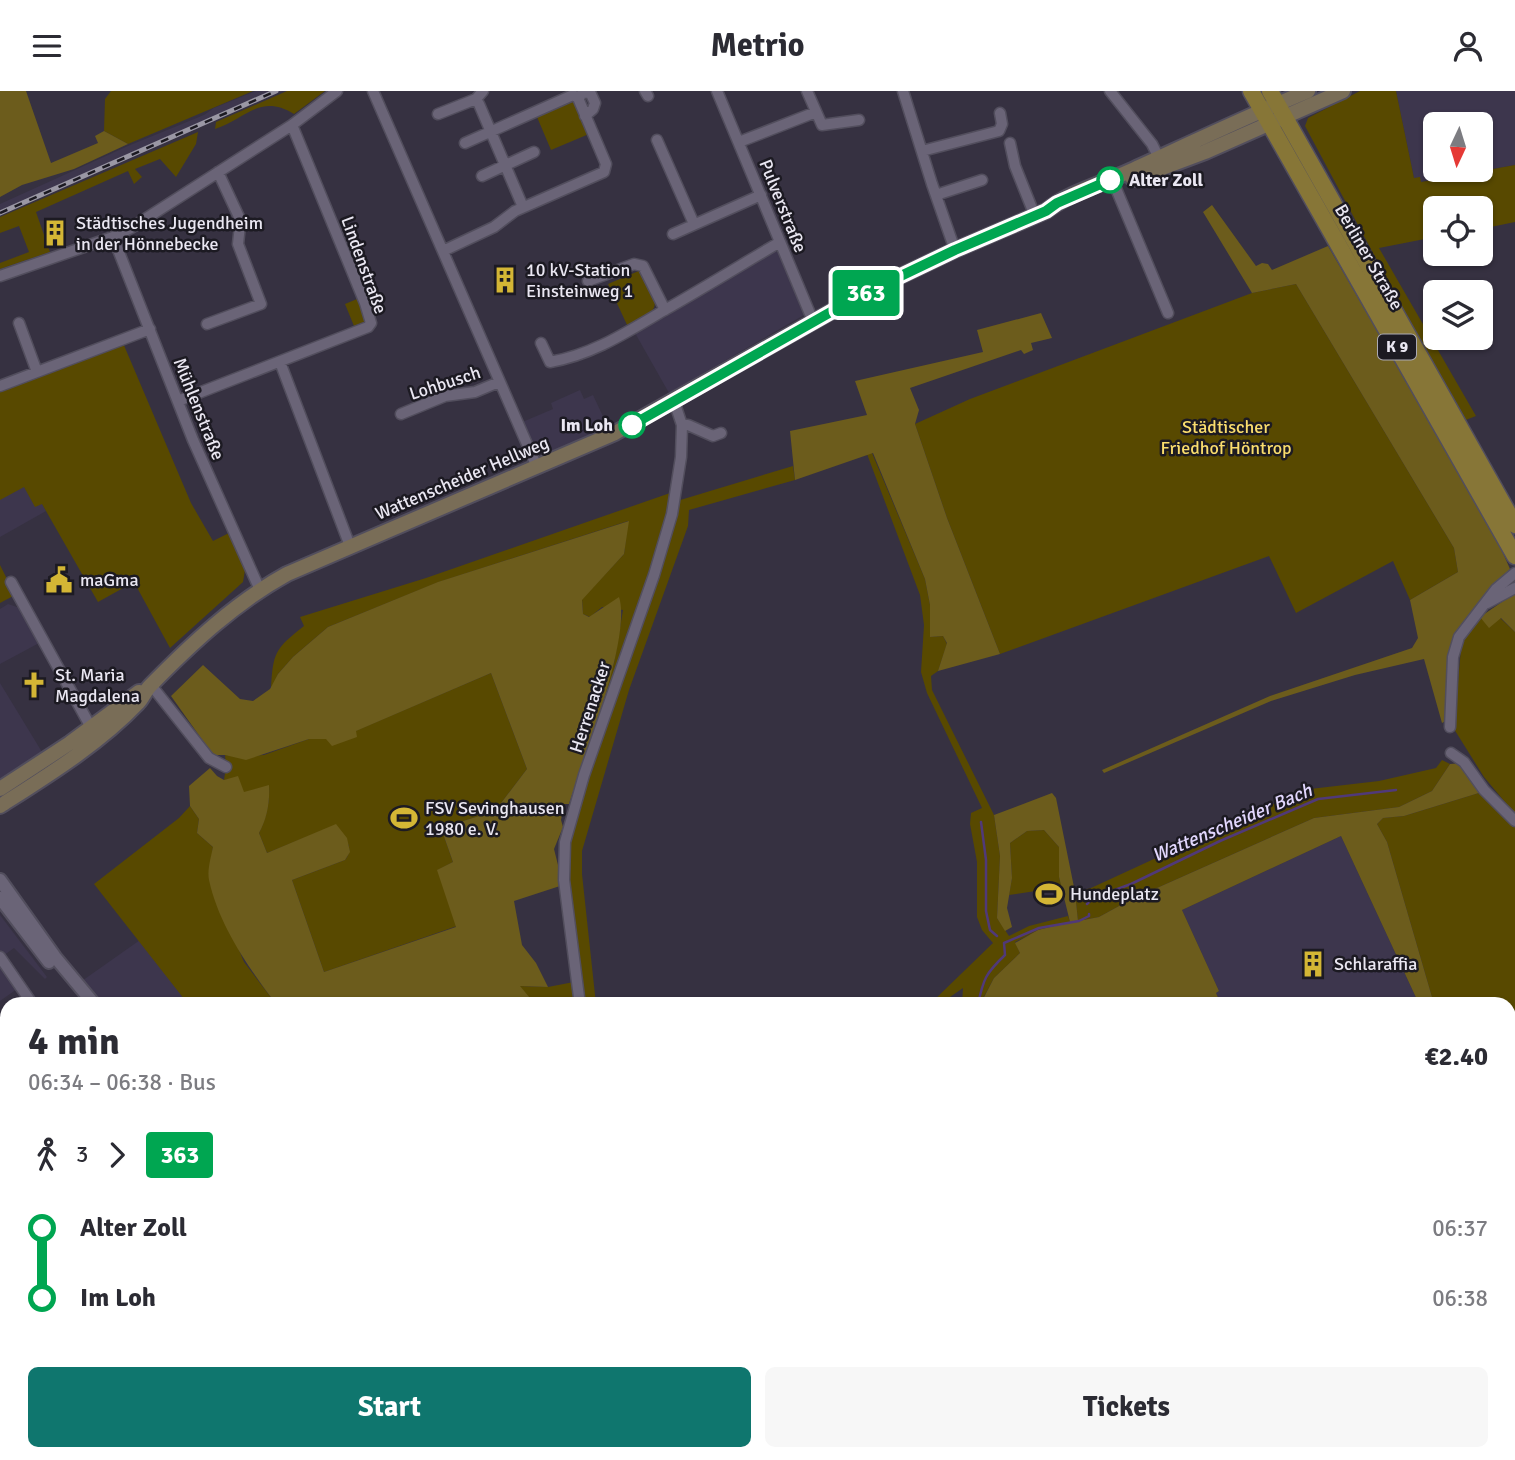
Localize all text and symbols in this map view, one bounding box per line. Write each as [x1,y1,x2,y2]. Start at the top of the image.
text: Metrio [710,26,805,65]
icon: menu [28,27,66,65]
icon: person [1449,27,1487,65]
north arrow [1423,112,1493,182]
map controls [1423,112,1493,350]
street label: Pulverstraße [754,156,812,256]
marker: Alter Zoll [1097,167,1123,193]
place label: Alter Zoll [1129,169,1203,191]
button: locate [1423,196,1493,266]
street label: Berliner Straße [1330,200,1408,314]
place label: Städtisches Jugendheim in der Hönnebecke [76,212,263,255]
street label: Lindenstraße [336,213,392,317]
building icon: Städtisches Jugendheim in der Hönnebecke [40,218,70,248]
place label: 10 kV-Station Einsteinweg 1 [526,259,633,302]
building icon: 10 kV-Station Einsteinweg 1 [490,265,520,295]
line badge: 363 [826,270,906,316]
text: 363 [847,278,885,308]
button: layers [1423,280,1493,350]
road number: K 9 [1378,335,1416,359]
street label: Mühlenstraße [169,355,229,463]
street label: Lohbusch [407,361,483,405]
marker: Im Loh [619,412,645,438]
place label: Im Loh [560,414,613,436]
park label: Städtischer Friedhof Höntrop [1160,416,1292,459]
street label: Wattenscheider Hellweg [372,431,552,525]
public building icon: maGma [44,565,74,595]
place label: maGma [80,569,139,591]
street label: Herrenacker [565,658,615,755]
place label: St. Maria Magdalena [55,664,140,707]
church icon: St. Maria Magdalena [19,670,49,700]
water label: Wattenscheider Bach [1148,778,1316,868]
place label: FSV Sevinghausen 1980 e. V. [425,797,565,840]
sports icon: FSV Sevinghausen 1980 e. V. [389,803,419,833]
sports icon: Hundeplatz [1034,879,1064,909]
place label: Hundeplatz [1070,883,1159,905]
building icon: Schlaraffia [1298,949,1328,979]
place label: Schlaraffia [1334,953,1417,975]
text: 4 min [28,1018,120,1065]
text: €2.40 [1424,1041,1488,1073]
text: 06:34 – 06:38 · Bus [28,1068,216,1097]
icon: walk [28,1136,66,1174]
icon: forward [98,1136,136,1174]
text: 3 [76,1140,88,1169]
text: 363 [160,1140,199,1170]
text: Alter Zoll [80,1212,187,1244]
text: 06:37 [1432,1214,1488,1243]
text: Im Loh [80,1282,156,1314]
text: 06:38 [1432,1284,1488,1313]
button: Start [28,1367,751,1447]
button: Tickets [765,1367,1488,1447]

